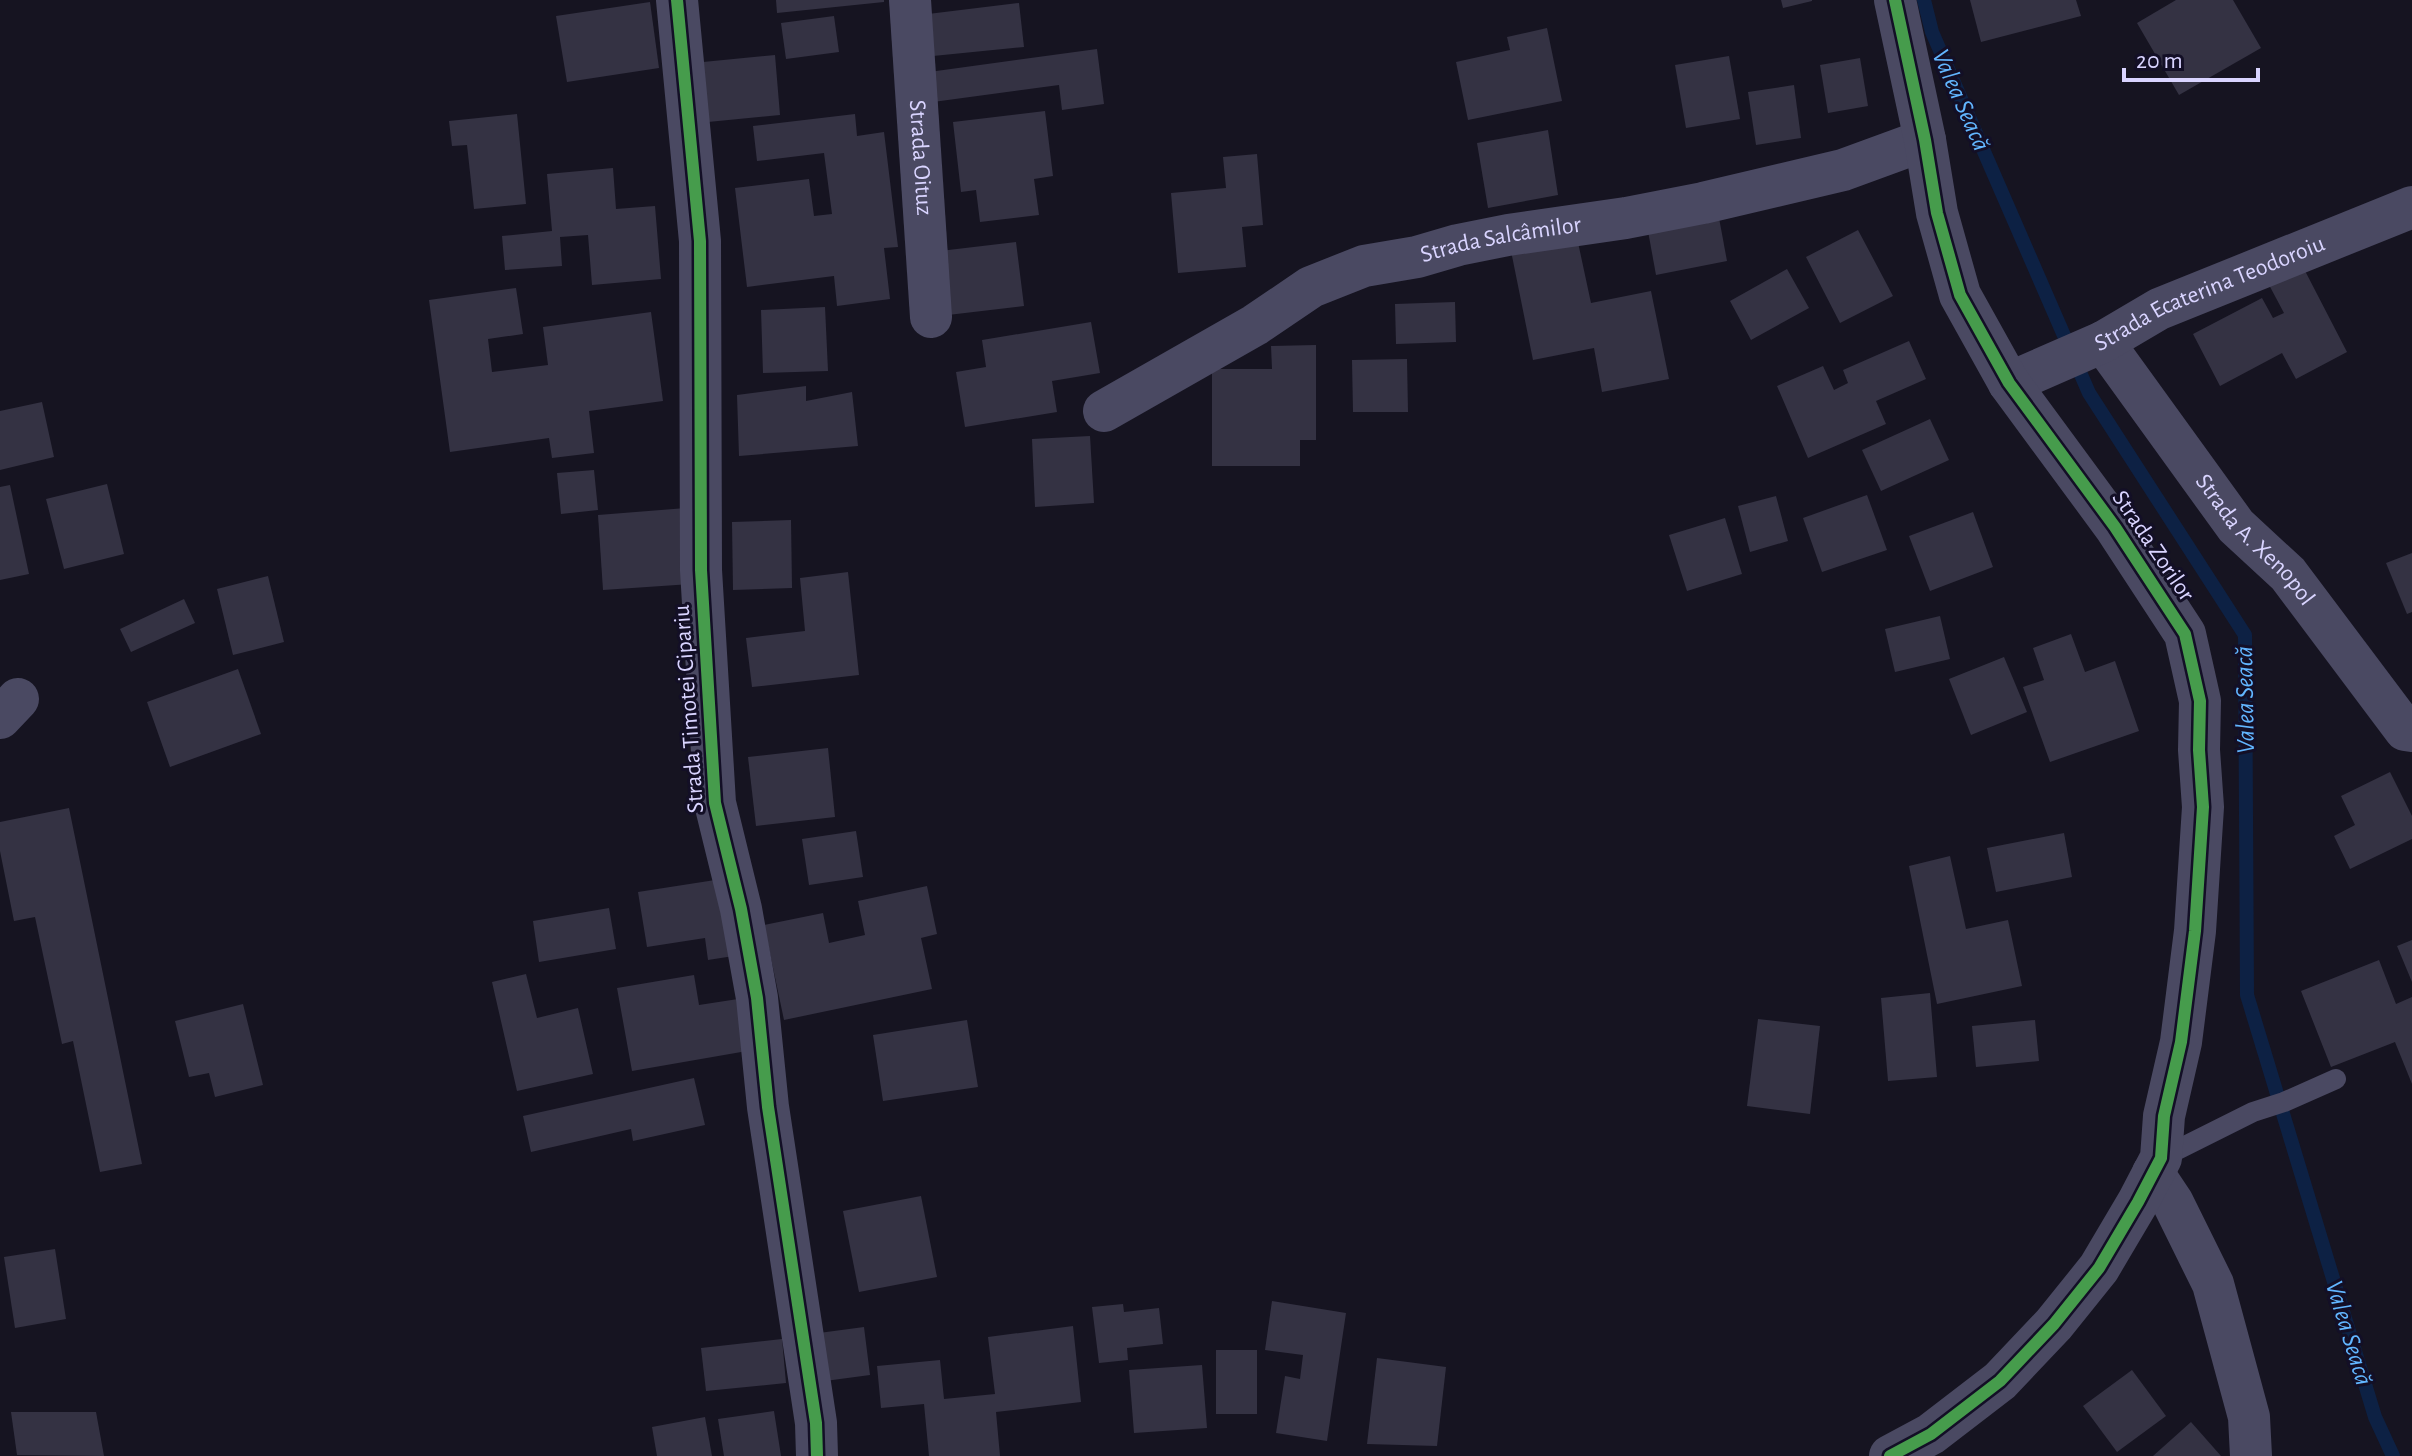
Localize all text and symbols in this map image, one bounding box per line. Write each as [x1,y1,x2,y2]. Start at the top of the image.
scale bar [2124,32,2258,82]
water label: Valea Seacă [1927,45,1995,155]
text: 20 m [2136,49,2183,73]
street label: Strada Oituz [905,99,936,216]
street label: Strada Salcâmilor [1418,213,1583,267]
street label: Strada Ecaterina Teodoroiu [2091,231,2328,356]
street label: Strada A. Xenopol [2191,470,2319,610]
street label: Strada Zorilor [2107,486,2199,606]
street label: Strada Timotei Cipariu [670,604,708,814]
water label: Valea Seacă [2231,646,2259,754]
water label: Valea Seacă [2321,1278,2377,1388]

